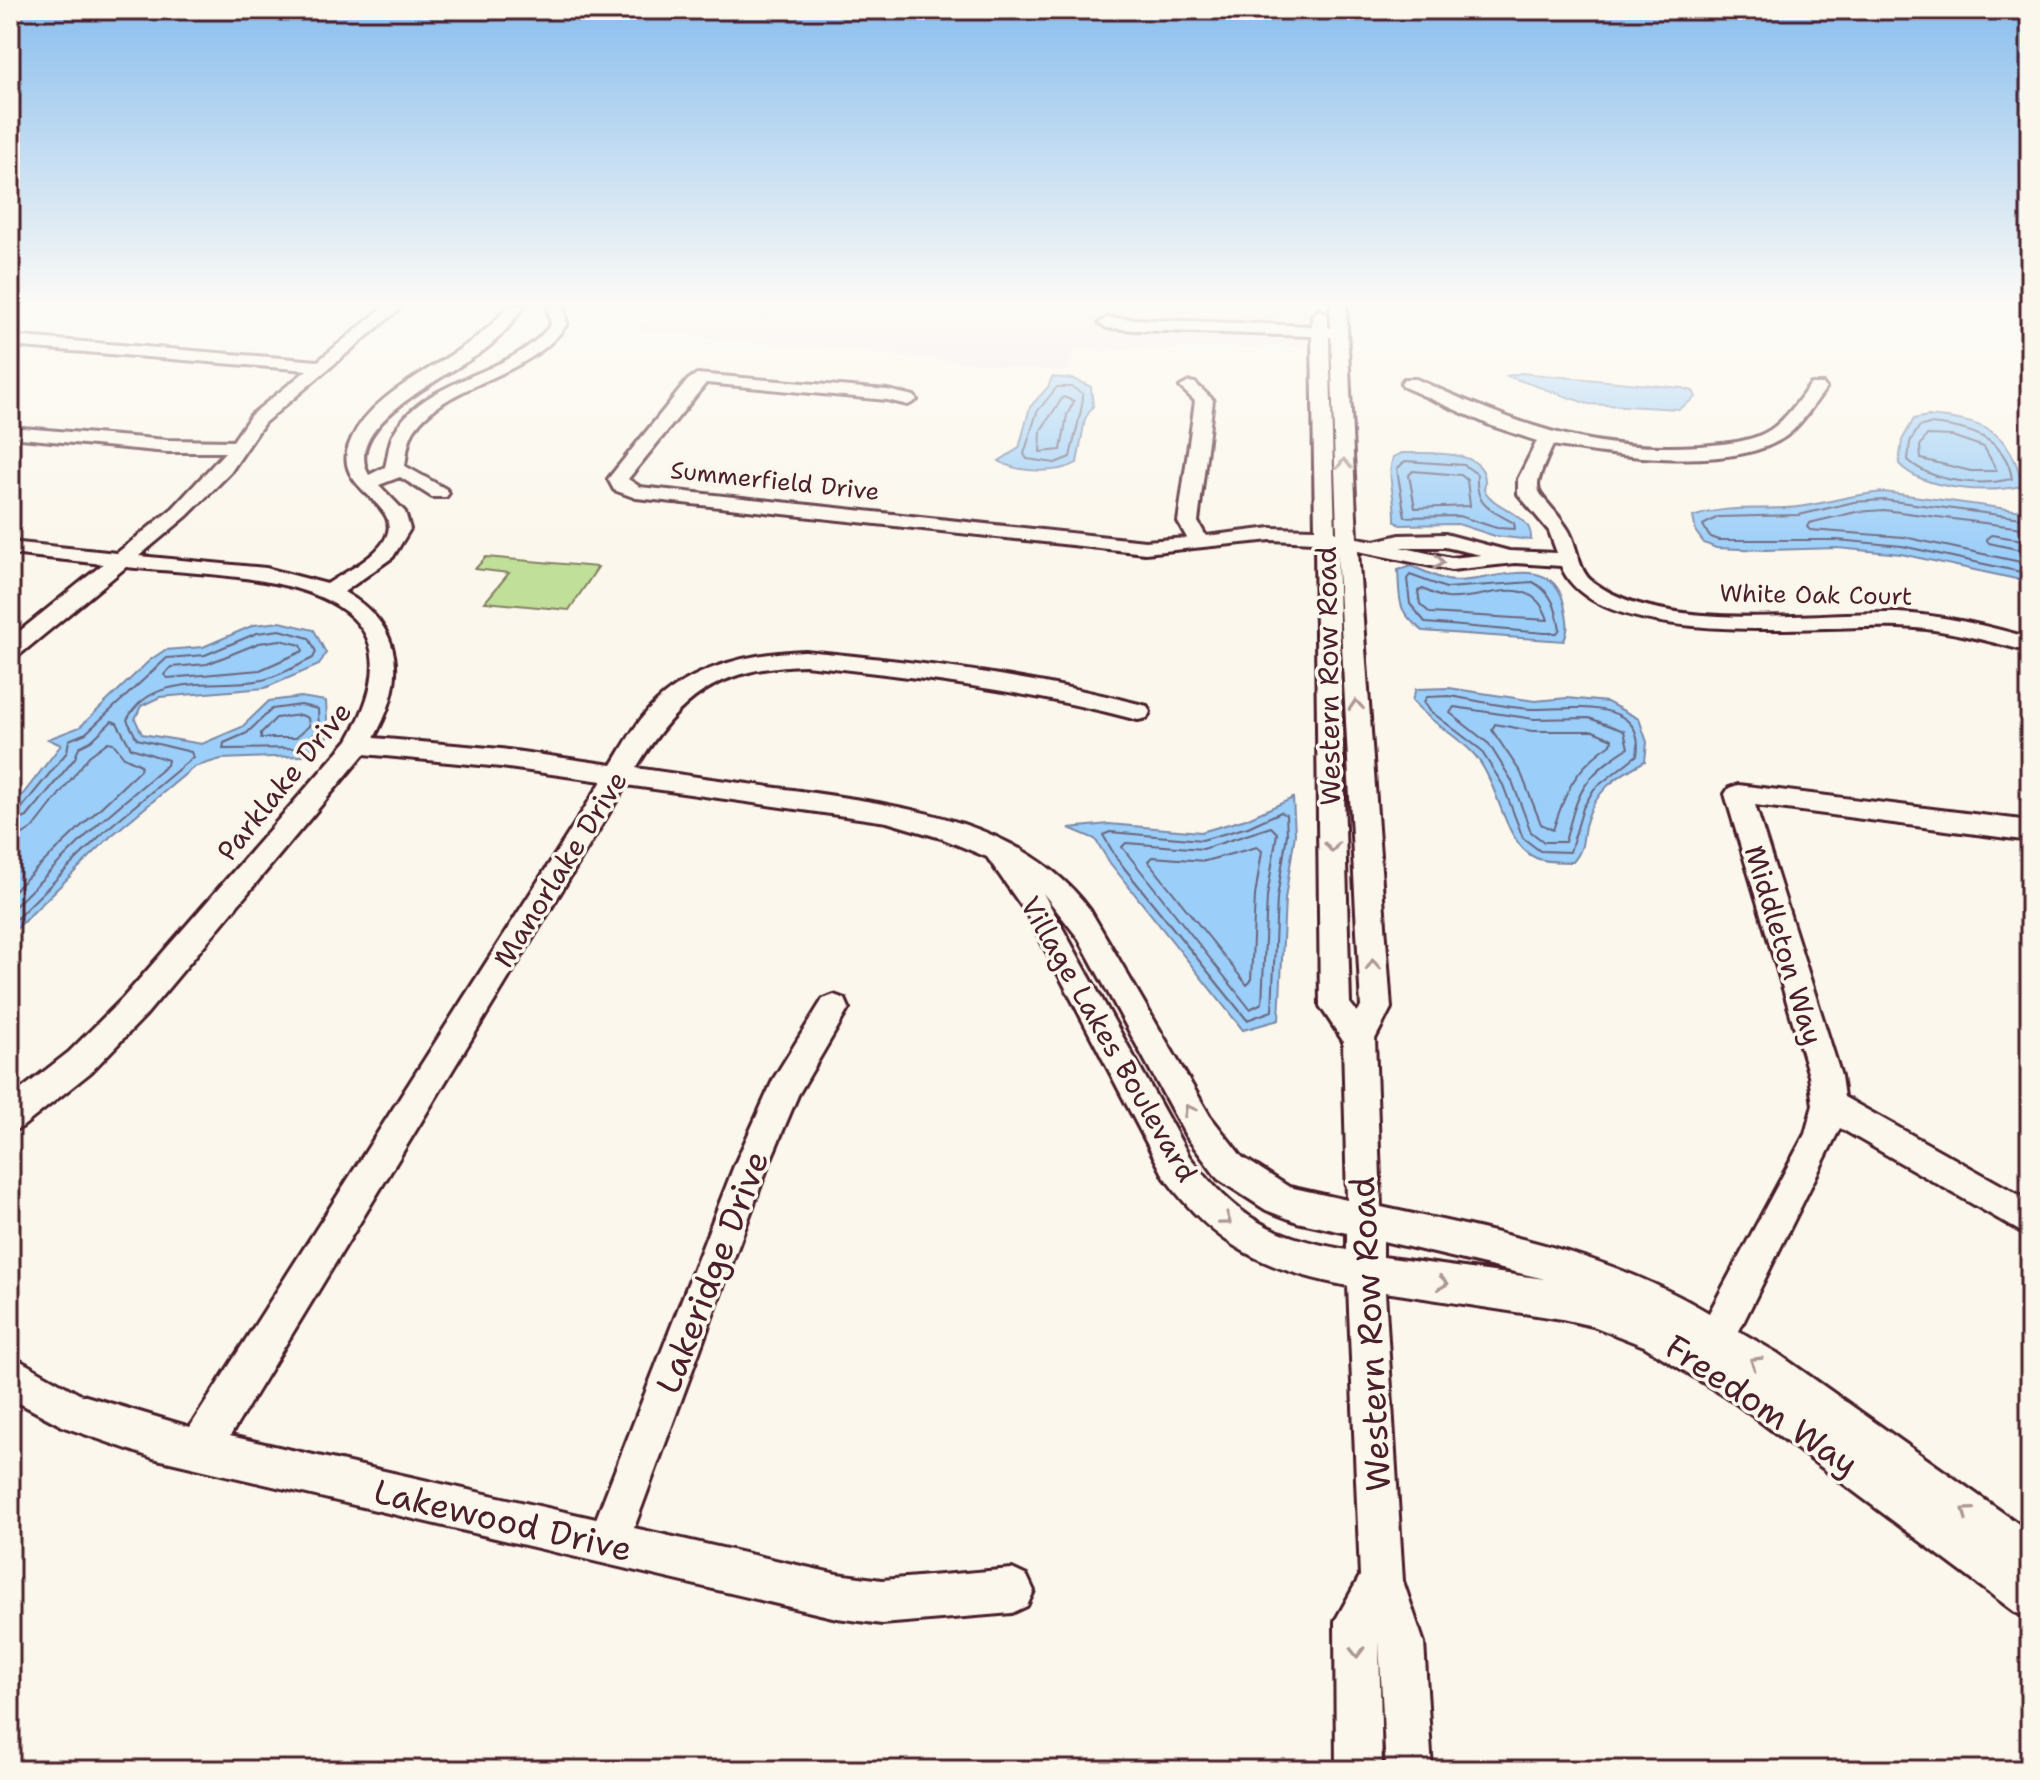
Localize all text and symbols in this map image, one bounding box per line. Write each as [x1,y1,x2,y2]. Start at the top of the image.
street label: Summerfield Drive [669,454,881,508]
one-way arrow [1335,457,1352,470]
street label: Western Row Road [1307,546,1349,806]
one-way arrow [1433,554,1446,571]
street label: White Oak Court [1719,577,1913,613]
street label: Parklake Drive [208,693,360,869]
one-way arrow [1348,698,1365,711]
street label: Manorlake Drive [484,763,636,975]
street label: Middleton Way [1736,840,1832,1050]
one-way arrow [1323,841,1340,854]
street label: Village Lakes Boulevard [1012,889,1206,1189]
one-way arrow [1365,958,1382,971]
one-way arrow [1183,1104,1199,1119]
street label: Lakeridge Drive [645,1144,779,1400]
street label: Western Row Road [1339,1175,1401,1493]
one-way arrow [1217,1210,1232,1225]
one-way arrow [1436,1274,1450,1291]
street label: Freedom Way [1656,1323,1868,1487]
one-way arrow [1749,1356,1763,1371]
street label: Lakewood Drive [369,1468,637,1572]
one-way arrow [1961,1507,1975,1522]
one-way arrow [1349,1646,1366,1659]

